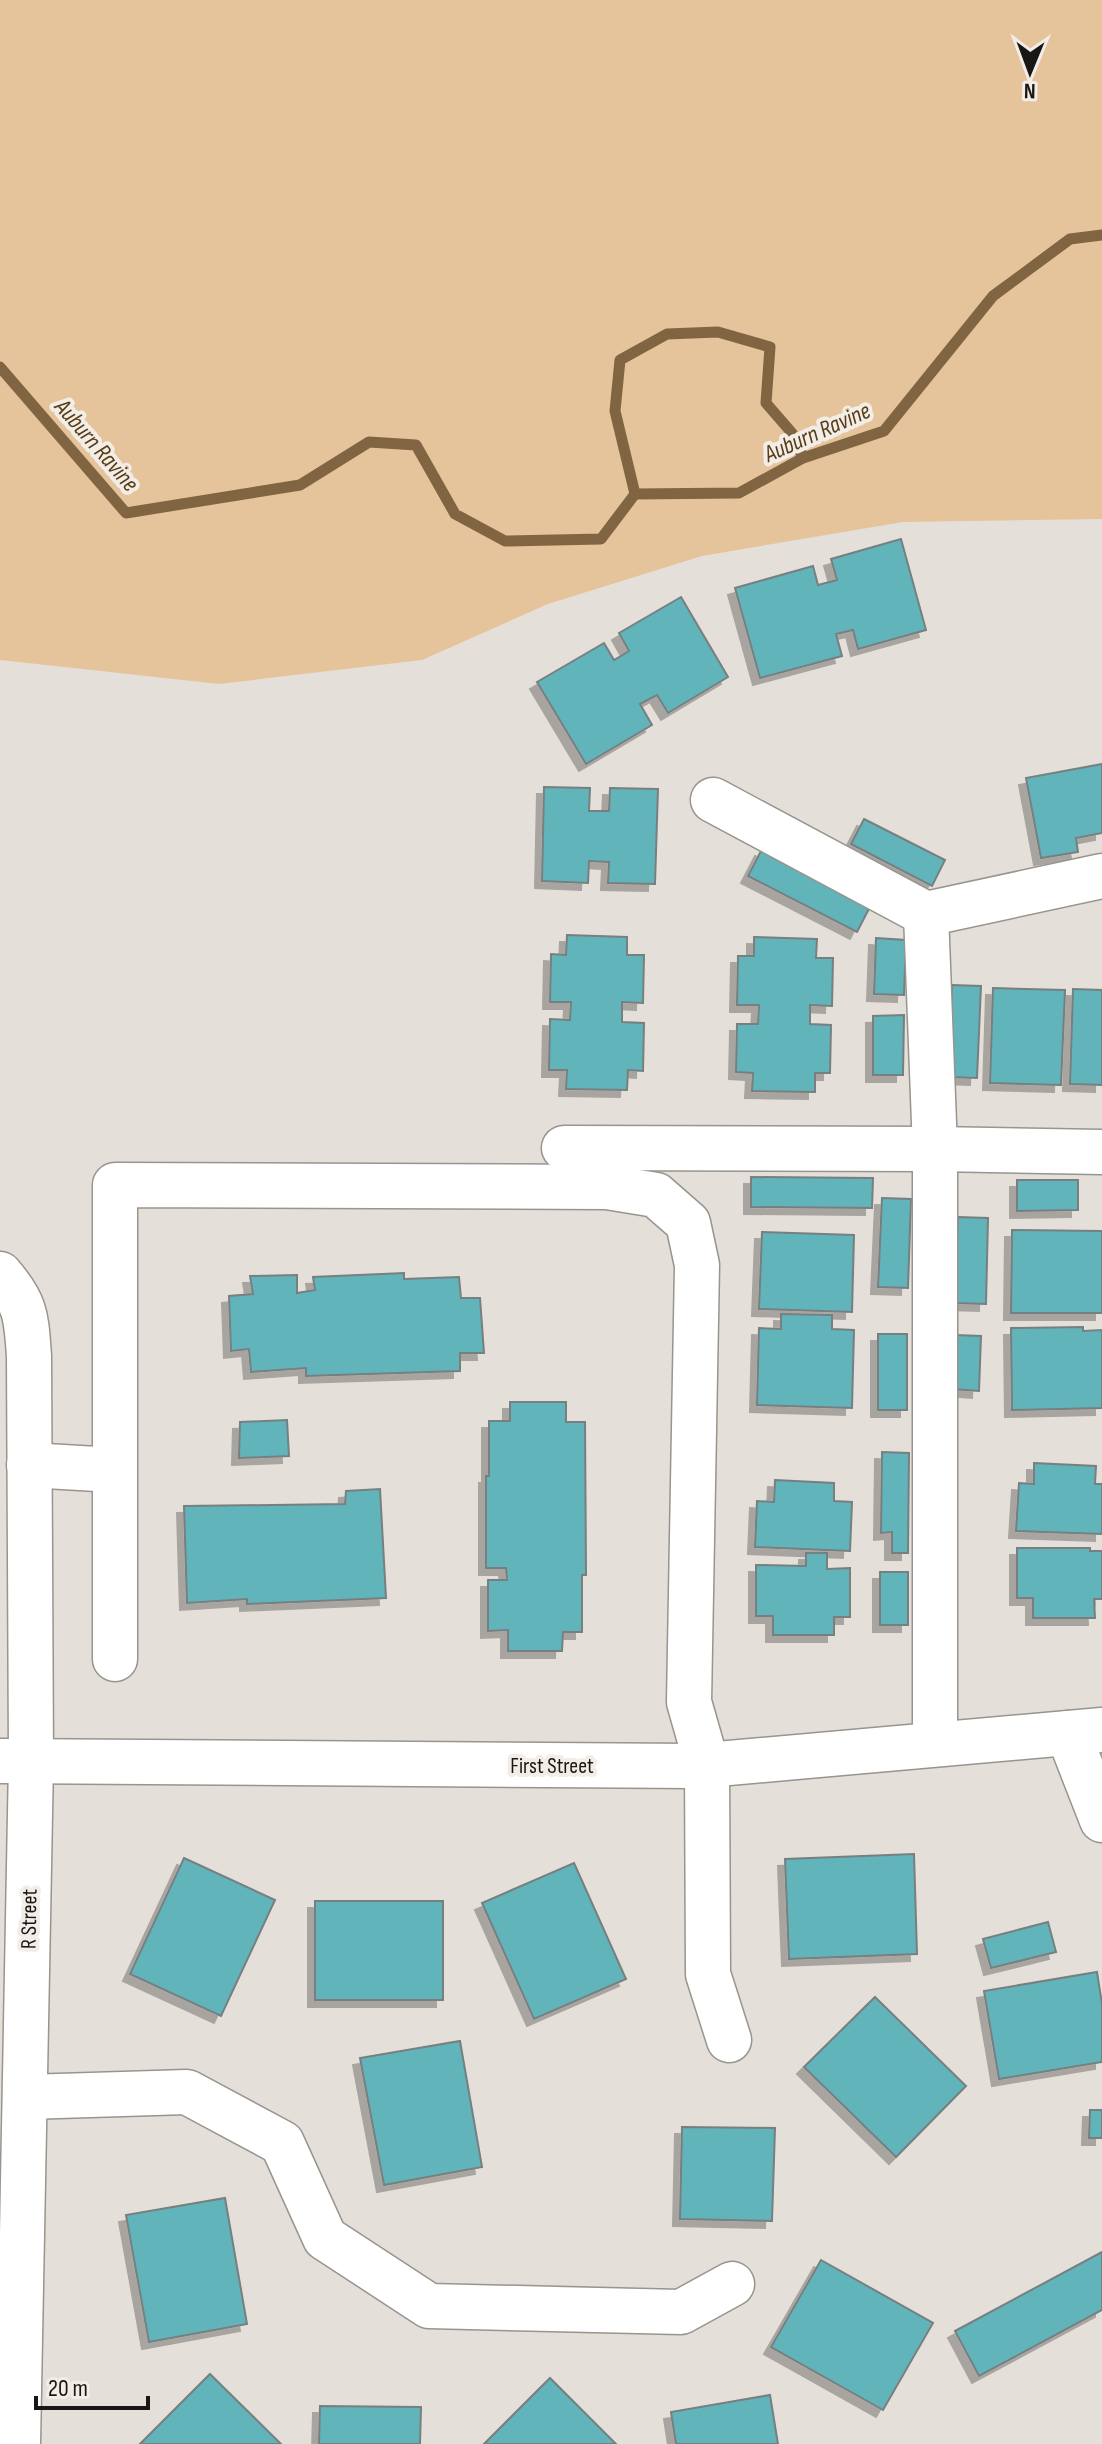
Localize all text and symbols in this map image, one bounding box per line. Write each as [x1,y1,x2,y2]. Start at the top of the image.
north arrow [990,32,1070,112]
text: N [1024,77,1036,104]
water label: Auburn Ravine [48,392,145,498]
water label: Auburn Ravine [759,396,875,469]
street label: First Street [510,1753,594,1780]
street label: R Street [15,1888,44,1949]
scale bar [36,2360,148,2410]
text: 20 m [48,2374,88,2403]

